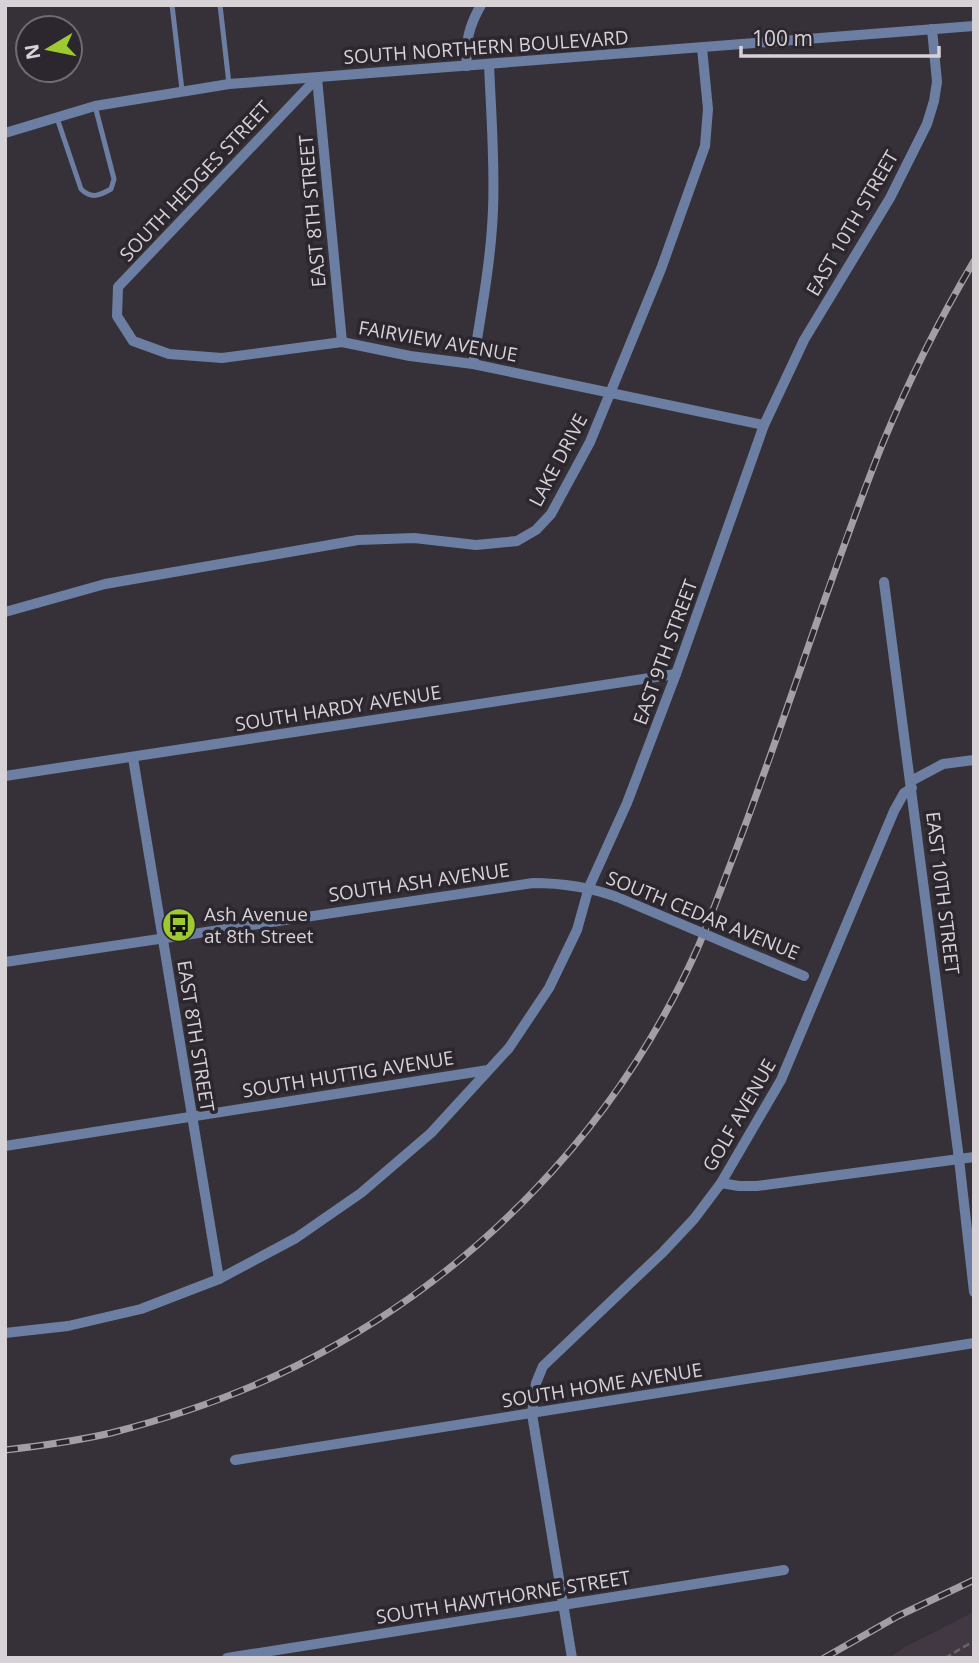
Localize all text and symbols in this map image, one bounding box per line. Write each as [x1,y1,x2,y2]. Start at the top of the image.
north arrow [14,14,84,84]
scale bar [741,14,939,58]
street label: SOUTH NORTHERN BOULEVARD [343,24,629,70]
text: 100 m [752,24,813,52]
text: N [18,42,46,62]
street label: SOUTH HEDGES STREET [114,95,277,267]
street label: EAST 8TH STREET [292,133,332,288]
street label: EAST 10TH STREET [800,145,904,300]
street label: FAIRVIEW AVENUE [356,314,520,368]
street label: LAKE DRIVE [523,409,593,511]
street label: EAST 9TH STREET [627,575,704,728]
street label: SOUTH HARDY AVENUE [233,679,443,737]
street label: EAST 10TH STREET [920,810,966,976]
street label: SOUTH ASH AVENUE [327,856,511,908]
street label: SOUTH CEDAR AVENUE [603,864,803,966]
place label: Ash Avenue at 8th Street [204,901,314,949]
bus stop icon: Ash Avenue at 8th Street [160,906,198,944]
street label: EAST 8TH STREET [171,958,221,1114]
street label: SOUTH HUTTIG AVENUE [240,1044,456,1104]
street label: GOLF AVENUE [696,1054,782,1176]
street label: SOUTH HOME AVENUE [500,1356,704,1414]
street label: SOUTH HAWTHORNE STREET [374,1564,632,1630]

